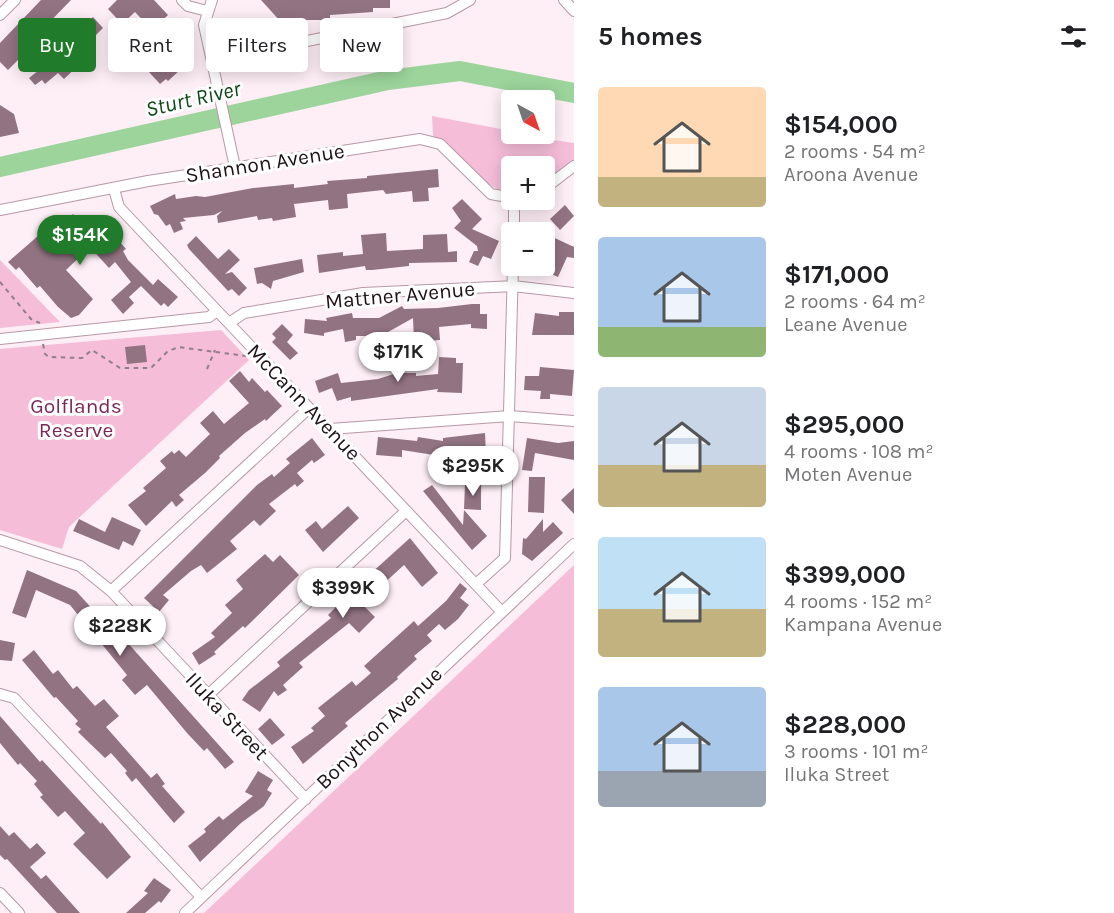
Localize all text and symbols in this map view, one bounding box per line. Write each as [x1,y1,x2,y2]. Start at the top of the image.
chip: Buy [18,18,96,72]
chip: Rent [108,18,194,72]
chip: Filters [206,18,308,72]
chip: New [320,18,403,72]
icon: filters [1057,20,1090,53]
text: 5 homes [598,21,703,52]
water label: Sturt River [143,75,245,123]
north arrow [501,90,555,144]
map controls [501,90,555,276]
text: $154,000 [784,109,898,140]
icon: home [646,111,718,183]
street label: Shannon Avenue [184,139,346,187]
text: 2 rooms · 54 m² [784,140,926,163]
button: + [501,156,555,210]
text: Aroona Avenue [784,163,918,186]
pin: $154K [38,215,122,266]
button: − [501,222,555,276]
text: $154K [51,223,109,246]
text: $171,000 [784,259,889,290]
icon: home [646,261,718,333]
street label: Mattner Avenue [324,276,476,314]
text: 2 rooms · 64 m² [784,290,926,313]
text: Leane Avenue [784,313,908,336]
pin: $171K [356,332,440,383]
street label: McCann Avenue [242,339,366,465]
text: $171K [372,340,424,363]
park label: Golflands Reserve [30,394,122,442]
text: $295,000 [784,409,905,440]
icon: home [646,411,718,483]
text: 4 rooms · 108 m² [784,440,934,463]
pin: $295K [431,446,515,497]
text: $295K [442,454,504,477]
text: Moten Avenue [784,463,912,486]
text: $399,000 [784,559,906,590]
icon: home [646,561,718,633]
pin: $399K [301,568,385,619]
text: $399K [311,576,375,599]
text: 4 rooms · 152 m² [784,590,932,613]
pin: $228K [78,606,162,657]
text: Kampana Avenue [784,613,942,636]
text: $228K [88,614,152,637]
street label: Bonython Avenue [311,662,447,794]
street label: Iluka Street [181,667,274,765]
text: $228,000 [784,709,906,740]
icon: home [646,711,718,783]
text: 3 rooms · 101 m² [784,740,929,763]
text: Iluka Street [784,763,889,786]

